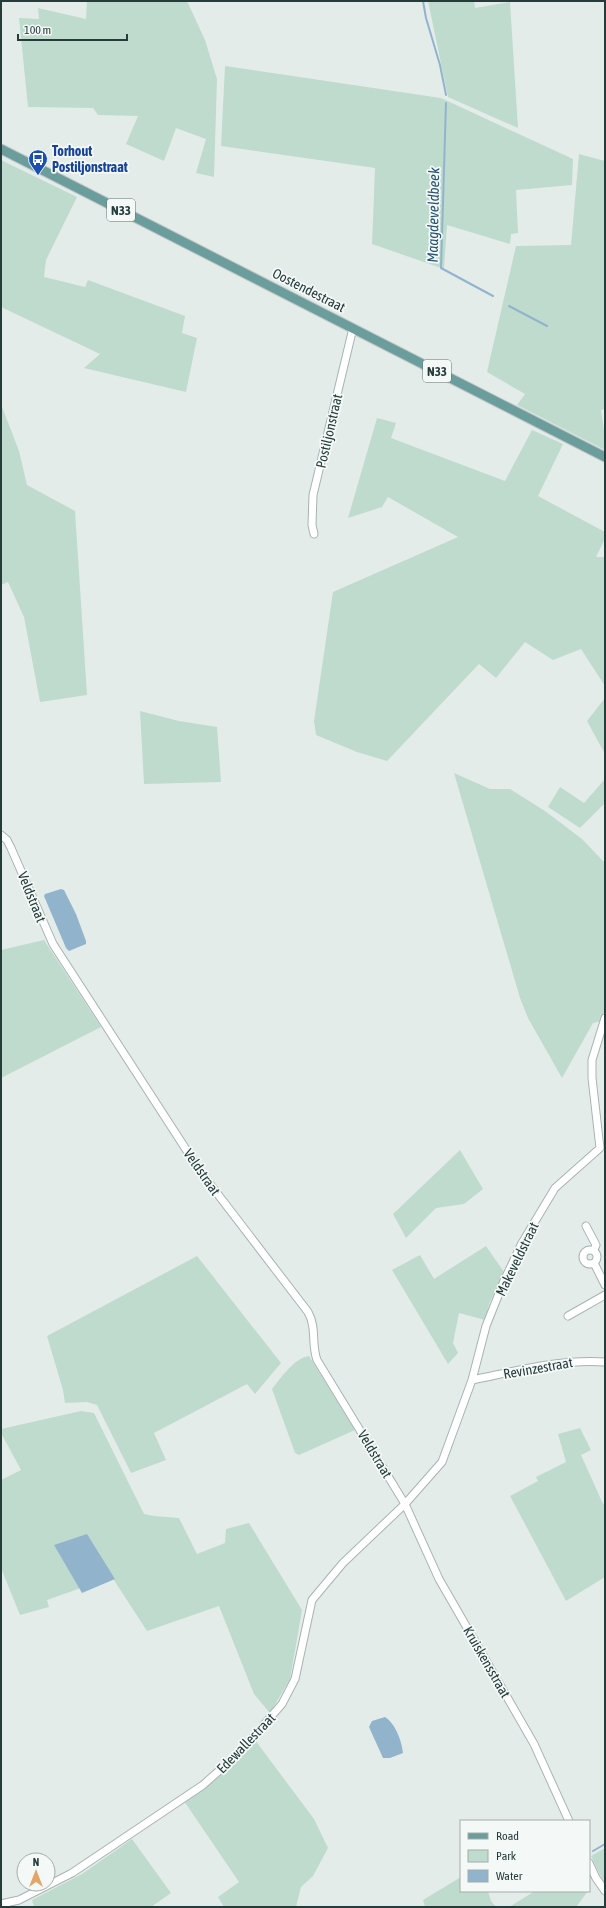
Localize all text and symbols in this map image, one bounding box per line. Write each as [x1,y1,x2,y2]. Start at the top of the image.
scale bar [18,16,127,42]
text: 100 m [24,23,51,37]
place label: Torhout Postiljonstraat [52,143,128,175]
bus stop icon: Torhout Postiljonstraat [27,148,49,176]
water label: Maagdeveldbeek [424,167,442,263]
road number: N33 [107,199,135,221]
street label: Oostendestraat [270,265,348,315]
road number: N33 [423,360,451,382]
street label: Postiljonstraat [313,392,345,470]
street label: Veldstraat [15,869,49,925]
street label: Veldstraat [180,1146,224,1198]
street label: Makeveldstraat [492,1220,542,1298]
street label: Revinzestraat [502,1354,574,1382]
street label: Veldstraat [355,1427,395,1481]
street label: Kruiskensstraat [460,1623,514,1701]
street label: Edewallestraat [213,1710,279,1776]
legend [460,1820,590,1892]
text: Road [496,1829,519,1843]
text: Park [496,1849,517,1863]
north arrow [16,1852,56,1892]
text: N [33,1856,39,1868]
text: Water [496,1869,523,1883]

